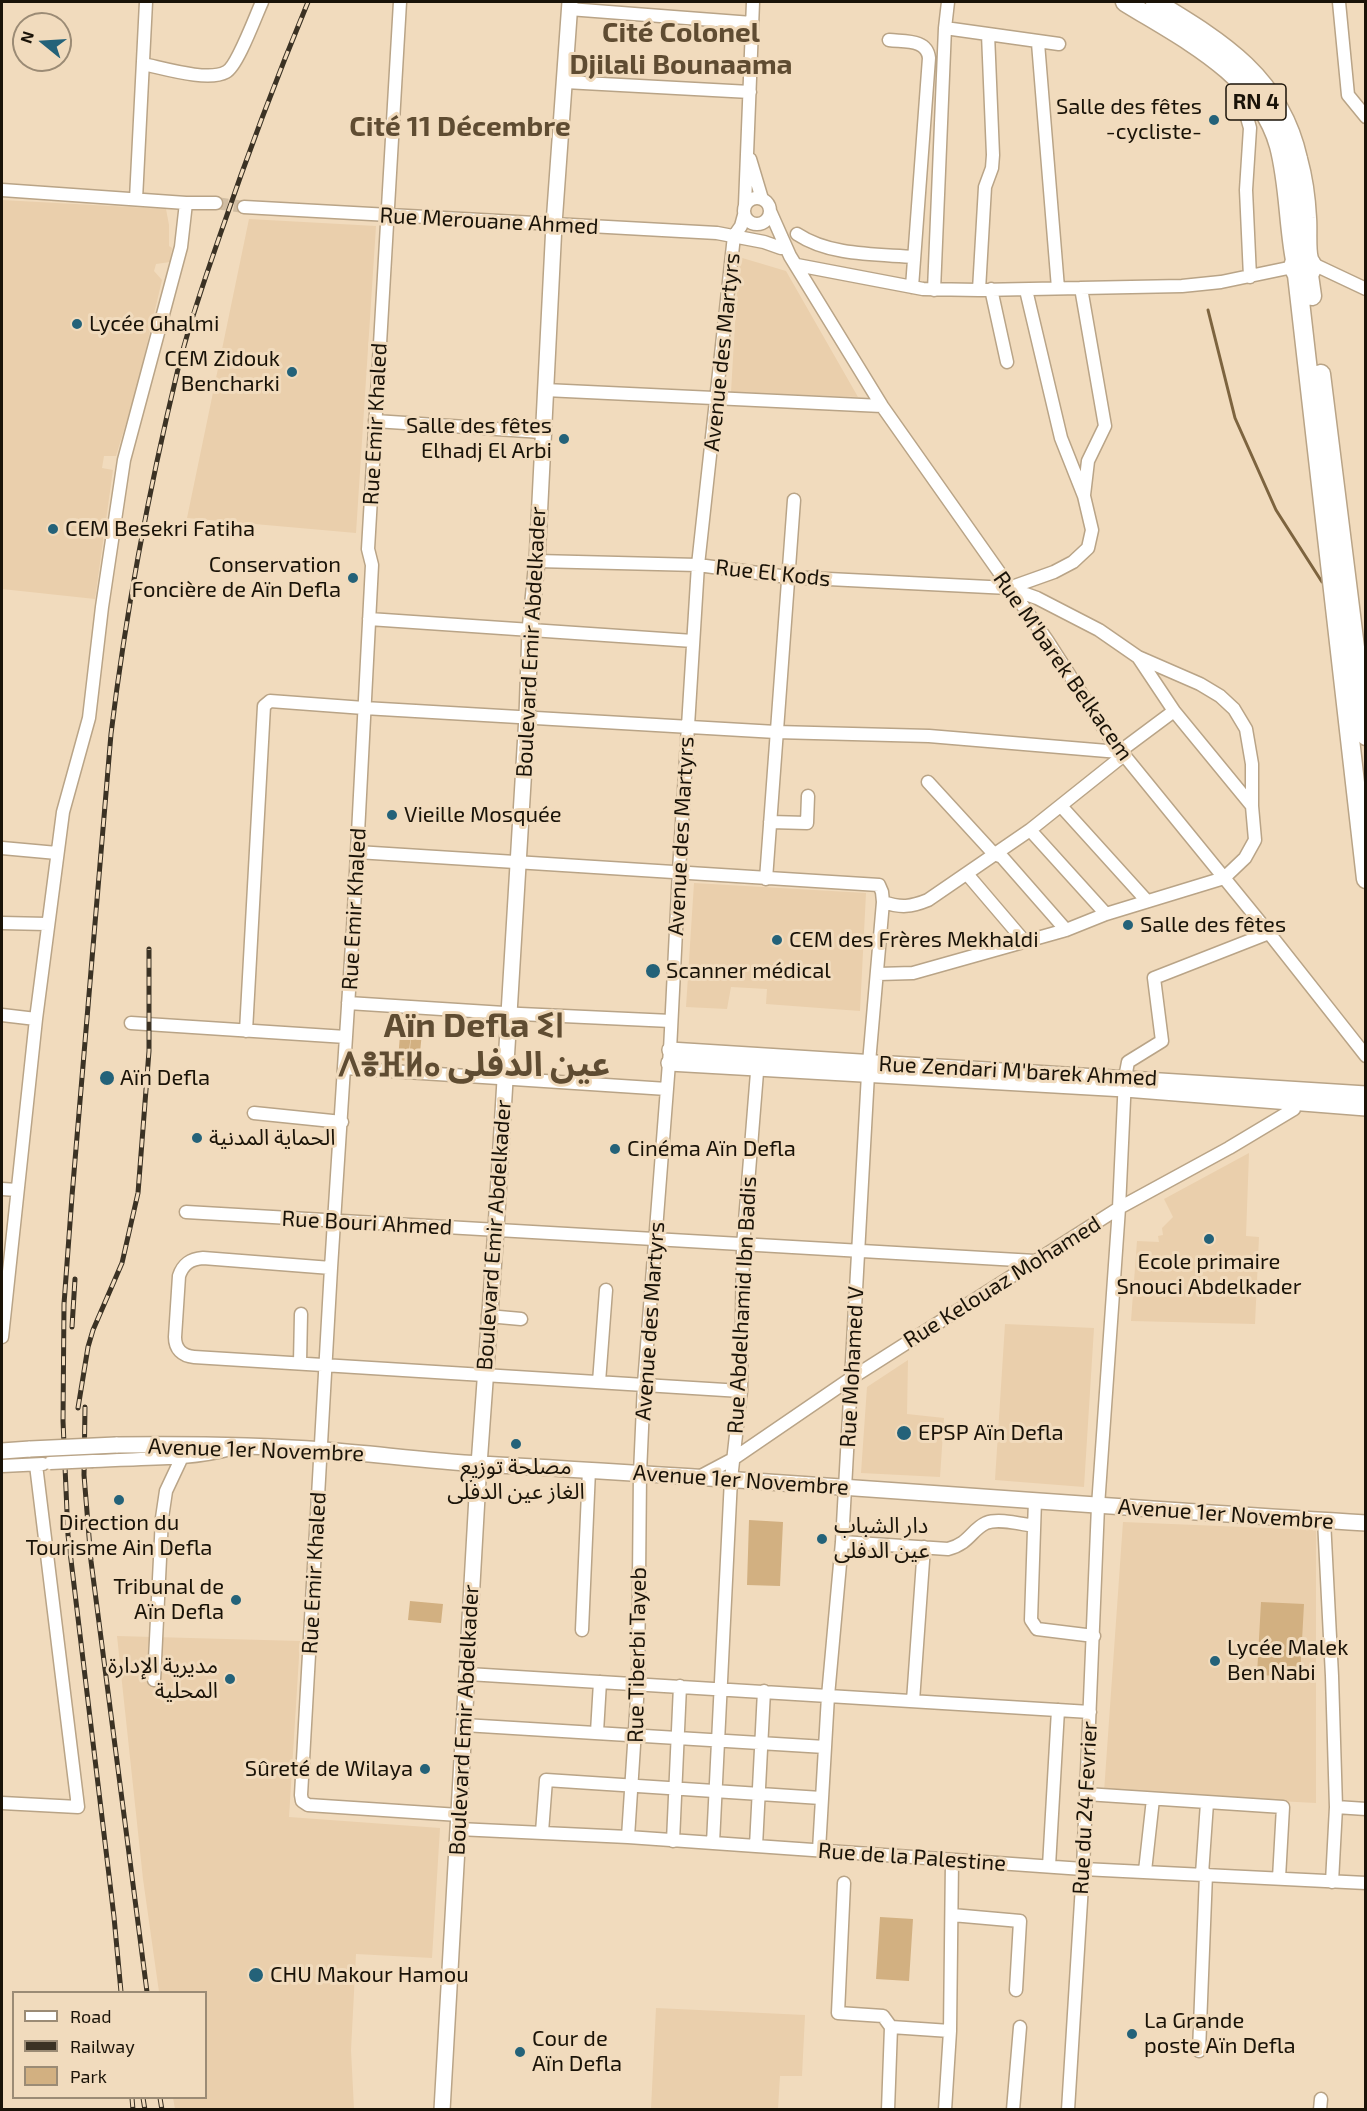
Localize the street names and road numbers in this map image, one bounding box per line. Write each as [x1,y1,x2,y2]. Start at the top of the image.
road number: RN 4 [1226,84,1286,120]
street label: Rue Merouane Ahmed [379,202,599,240]
street label: Avenue des Martyrs [698,251,746,453]
street label: Rue Emir Khaled [358,342,392,506]
street label: Boulevard Emir Abdelkader [511,506,551,778]
street label: Rue El Kods [714,554,832,592]
street label: Rue M'barek Belkacem [988,566,1138,766]
street label: Avenue des Martyrs [663,736,699,936]
street label: Rue Emir Khaled [337,827,371,991]
street label: Rue Zendari M'barek Ahmed [878,1051,1158,1091]
street label: Boulevard Emir Abdelkader [471,1099,517,1371]
street label: Rue Abdelhamid Ibn Badis [722,1175,762,1435]
street label: Rue Bouri Ahmed [281,1205,453,1241]
street label: Rue Kelouaz Mohamed [899,1211,1105,1353]
street label: Avenue des Martyrs [630,1221,670,1421]
street label: Rue Mohamed V [835,1286,869,1448]
street label: Avenue 1er Novembre [147,1433,365,1467]
street label: Avenue 1er Novembre [632,1459,850,1501]
street label: Rue Emir Khaled [297,1491,331,1655]
street label: Avenue 1er Novembre [1117,1493,1335,1535]
street label: Rue Tiberbi Tayeb [622,1567,652,1743]
street label: Boulevard Emir Abdelkader [444,1584,484,1856]
street label: Rue du 24 Fevrier [1067,1721,1103,1895]
street label: Rue de la Palestine [817,1837,1007,1877]

